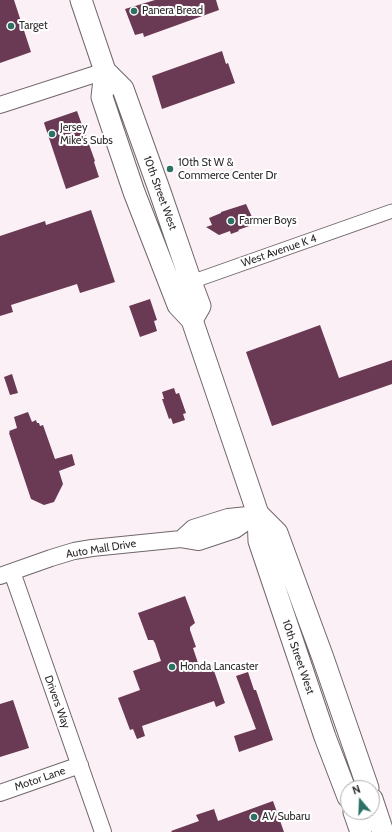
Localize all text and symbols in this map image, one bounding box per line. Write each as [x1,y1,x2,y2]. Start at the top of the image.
place label: Panera Bread [142,4,203,18]
marker: Panera Bread [129,6,139,16]
place label: Target [19,19,48,33]
marker: Target [6,21,16,31]
place label: Jersey Mike's Subs [60,121,113,147]
marker: Jersey Mike's Subs [47,129,57,139]
street label: 10th Street West [140,154,180,232]
place label: 10th St W & Commerce Center Dr [178,156,277,182]
marker: 10th St W & Commerce Center Dr [165,164,175,174]
place label: Farmer Boys [239,214,297,228]
marker: Farmer Boys [226,216,236,226]
street label: West Avenue K 4 [240,232,318,270]
street label: Auto Mall Drive [65,537,137,561]
street label: 10th Street West [279,618,317,696]
place label: Honda Lancaster [180,660,258,674]
marker: Honda Lancaster [167,662,177,672]
street label: Drivers Way [41,674,73,730]
street label: Motor Lane [13,764,67,794]
north arrow [340,780,380,820]
text: N [350,782,362,797]
place label: AV Subaru [262,810,310,824]
marker: AV Subaru [249,812,259,822]

